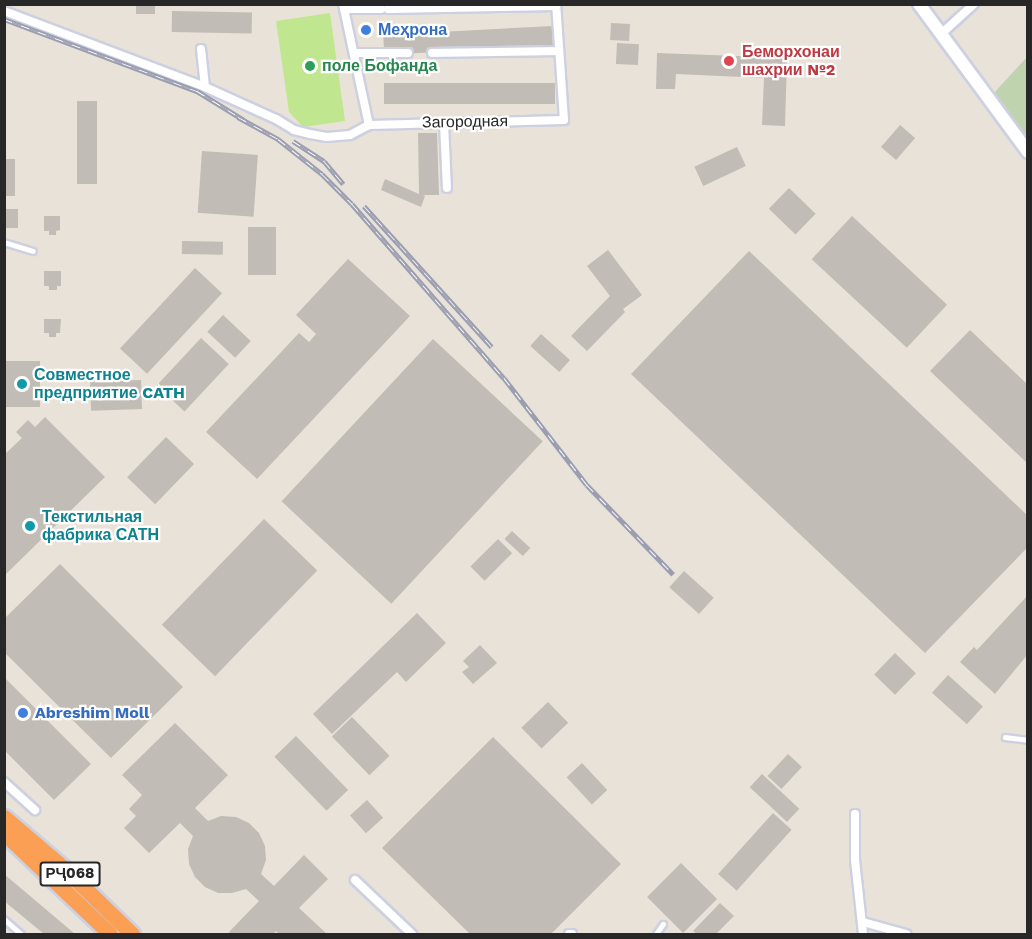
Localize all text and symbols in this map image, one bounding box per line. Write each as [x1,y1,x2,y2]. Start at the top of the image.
place label: Меҳрона [378,20,447,40]
marker: Меҳрона [359,23,373,37]
place label: Беморхонаи шахрии №2 [742,42,840,80]
marker: Беморхонаи шахрии №2 [720,52,738,70]
place label: поле Бофанда [322,56,437,76]
marker: поле Бофанда [303,59,317,73]
street label: Загородная [422,112,508,132]
place label: Совместное предприятие CATH [34,365,185,403]
marker: Совместное предприятие CATH [15,377,29,391]
place label: Текстильная фабрика САТН [42,507,159,545]
marker: Текстильная фабрика САТН [23,519,37,533]
place label: Abreshim Moll [35,703,149,723]
marker: Abreshim Moll [16,706,30,720]
road number: РҶ068 [38,862,101,886]

